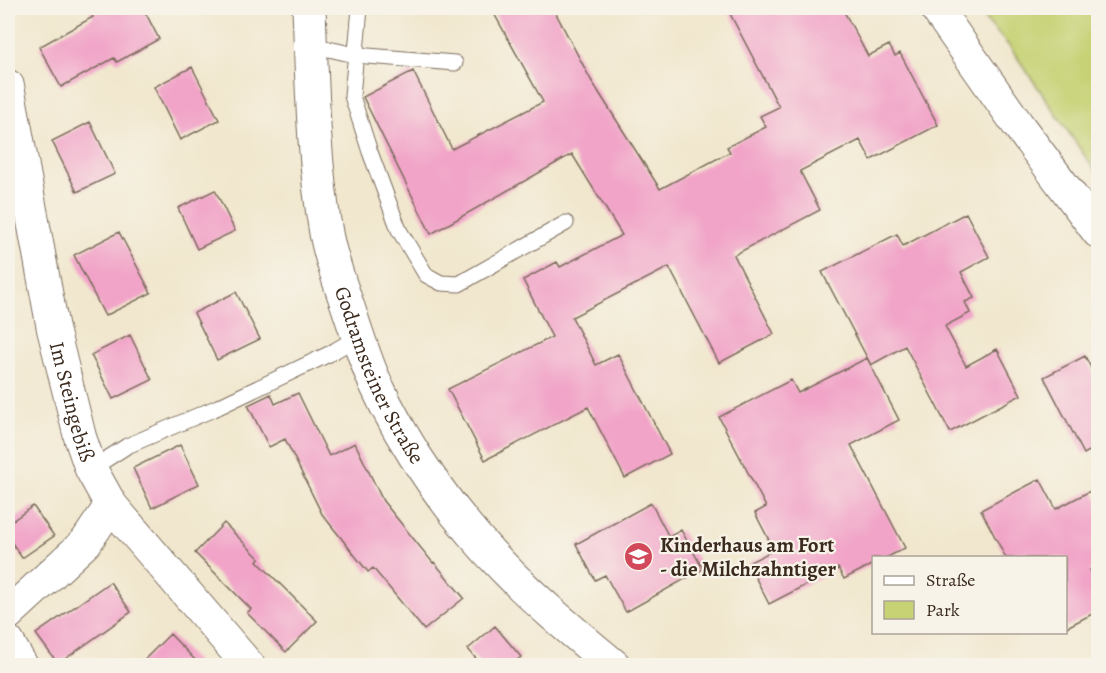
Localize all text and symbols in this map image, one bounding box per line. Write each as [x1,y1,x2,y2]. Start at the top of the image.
street label: Godramsteiner Straße [328,283,431,469]
street label: Im Steingebiß [43,339,102,466]
place label: Kinderhaus am Fort - die Milchzahntiger [660,531,836,583]
school or university icon: Kinderhaus am Fort - die Milchzahntiger [623,541,655,573]
legend [872,556,1067,634]
text: Straße [926,568,975,592]
text: Park [926,598,960,622]

